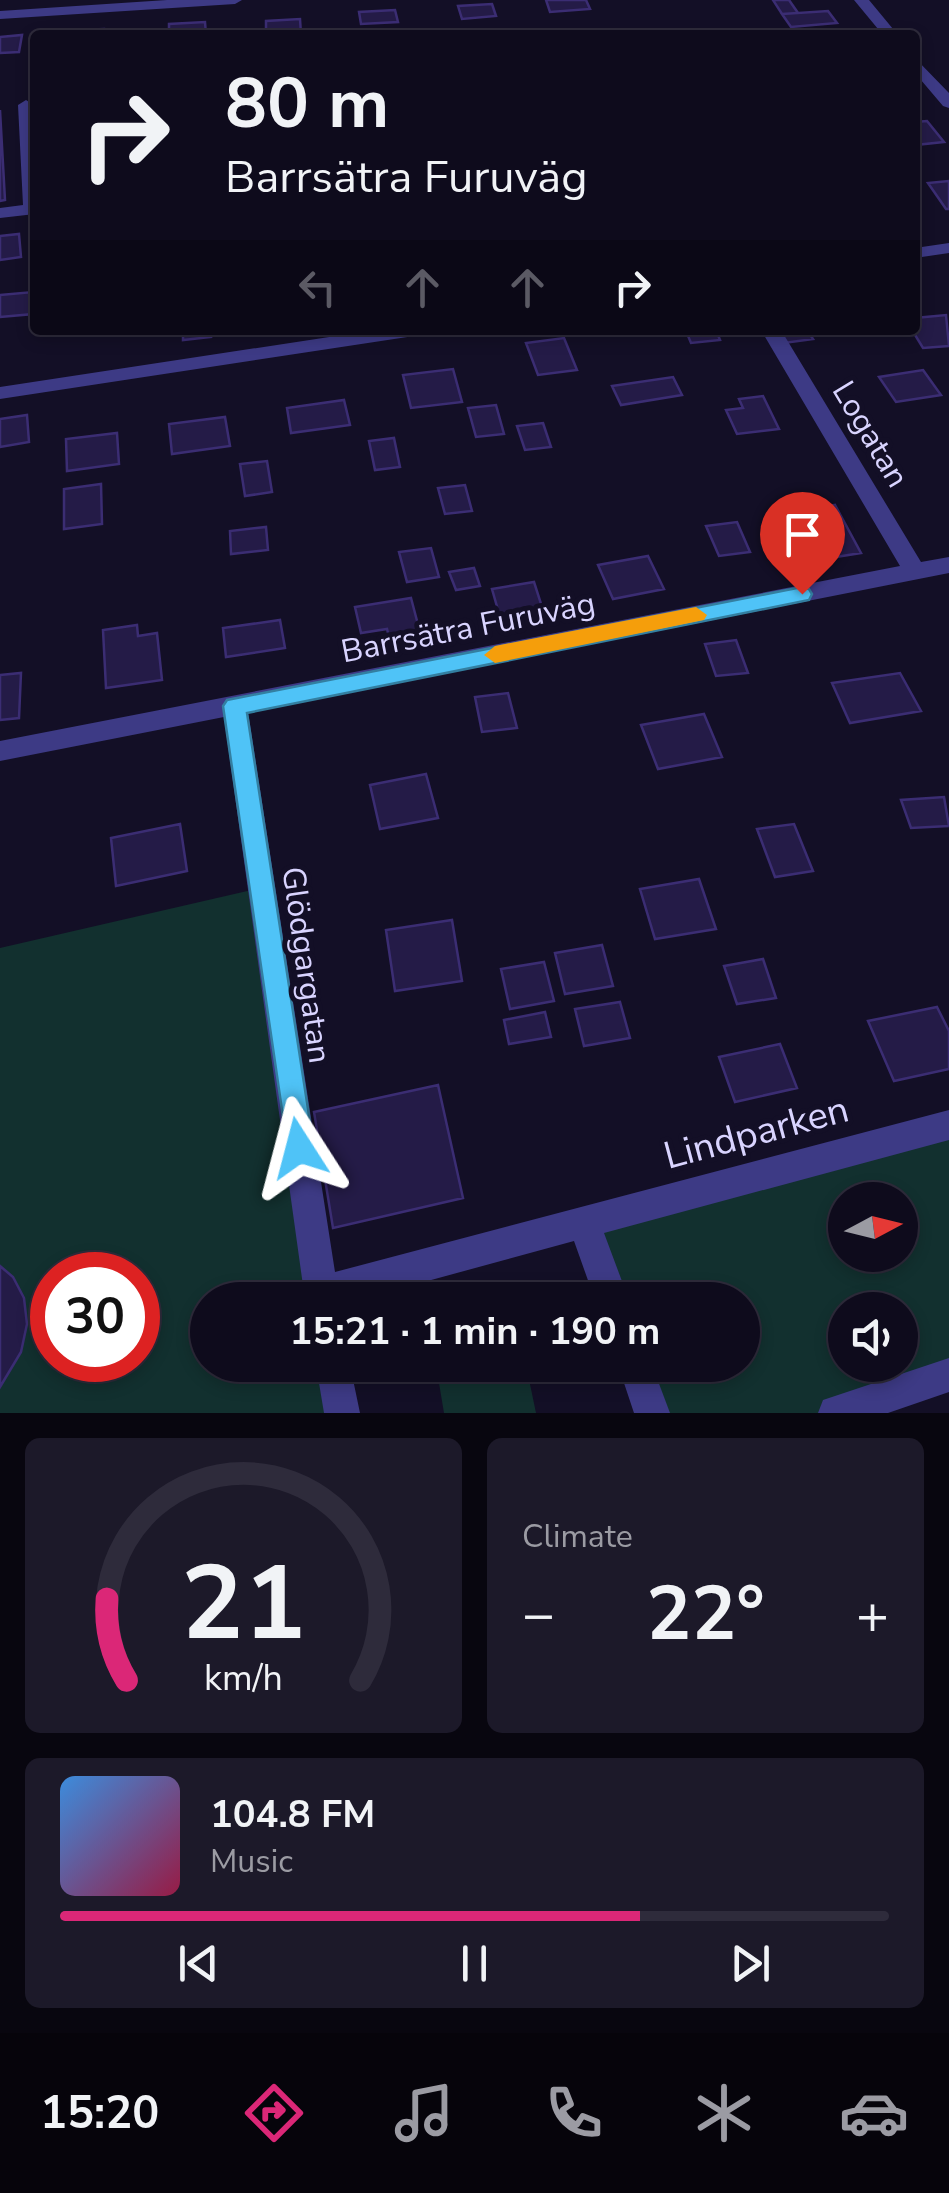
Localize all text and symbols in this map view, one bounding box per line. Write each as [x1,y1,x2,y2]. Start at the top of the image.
text: 80 m [225,56,389,152]
icon: right [60,70,190,200]
text: Barrsätra Furuväg [225,147,588,208]
icon: left [290,260,345,315]
icon: ahead [395,260,450,315]
icon: ahead [500,260,555,315]
icon: right [605,260,660,315]
street label: Logatan [822,373,919,496]
pin [760,492,845,595]
icon: arrive [775,507,830,562]
street label: Barrsätra Furuväg [337,582,599,673]
street label: Glödgargatan [271,864,342,1066]
street label: Lindparken [658,1083,854,1182]
position arrow [247,1096,351,1200]
north arrow [828,1182,918,1272]
map controls [828,1182,918,1382]
speed limit sign: 30 [30,1252,160,1382]
button: sound [828,1292,918,1382]
text: 15:21 · 1 min · 190 m [290,1306,660,1357]
text: Climate [522,1515,633,1558]
text: 21 [181,1533,306,1675]
text: 22° [646,1563,765,1665]
text: − [522,1577,555,1652]
text: + [856,1577,889,1652]
text: km/h [204,1654,283,1703]
text: 104.8 FM [210,1789,375,1840]
text: Music [210,1840,293,1883]
icon: previous [171,1936,226,1991]
icon: pause [447,1936,502,1991]
icon: next [723,1936,778,1991]
icon: directions [239,2078,309,2148]
icon: music [389,2078,459,2148]
icon: phone [539,2078,609,2148]
icon: climate [689,2078,759,2148]
icon: car [839,2078,909,2148]
text: 15:20 [40,2083,159,2144]

